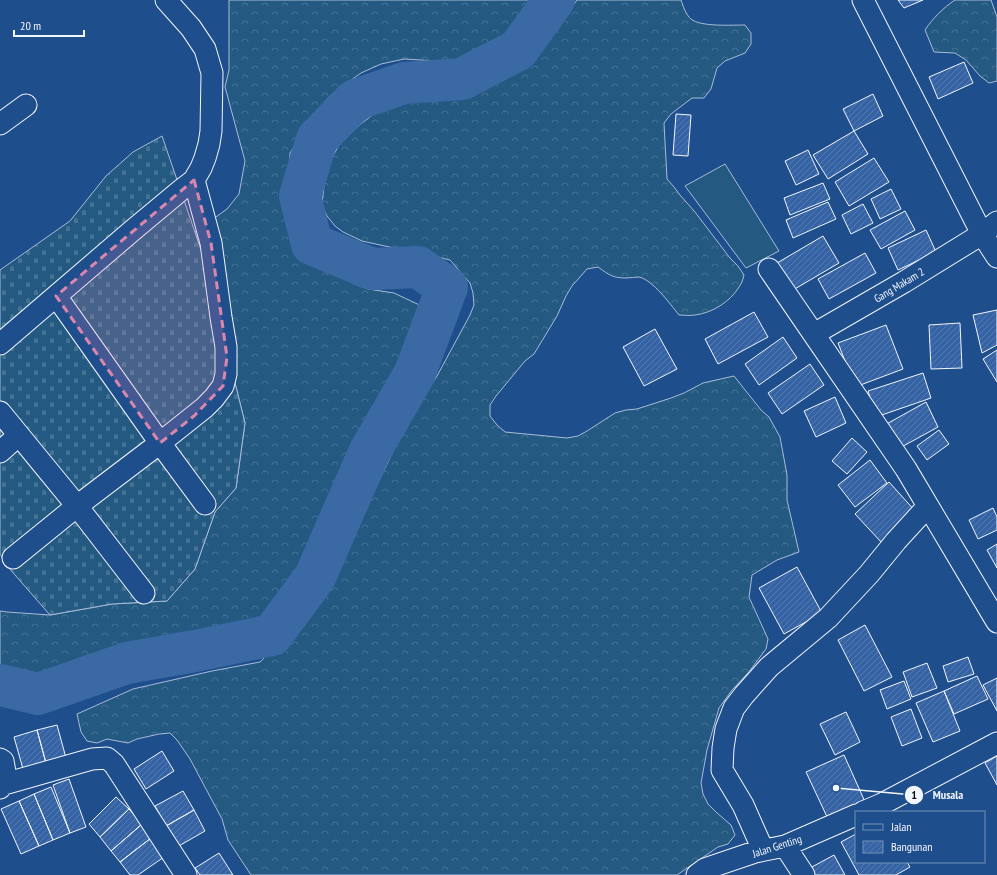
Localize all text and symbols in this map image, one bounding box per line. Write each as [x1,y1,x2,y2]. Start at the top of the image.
scale bar [14,12,84,38]
text: 20 m [20,18,41,33]
street label: Gang Makam 2 [871,264,927,305]
callout: Musala [904,783,971,807]
text: 1 [911,787,917,802]
text: Musala [933,787,963,802]
legend [855,811,985,863]
text: Jalan [890,819,912,834]
street label: Jalan Genting [750,831,804,861]
text: Bangunan [891,839,932,854]

